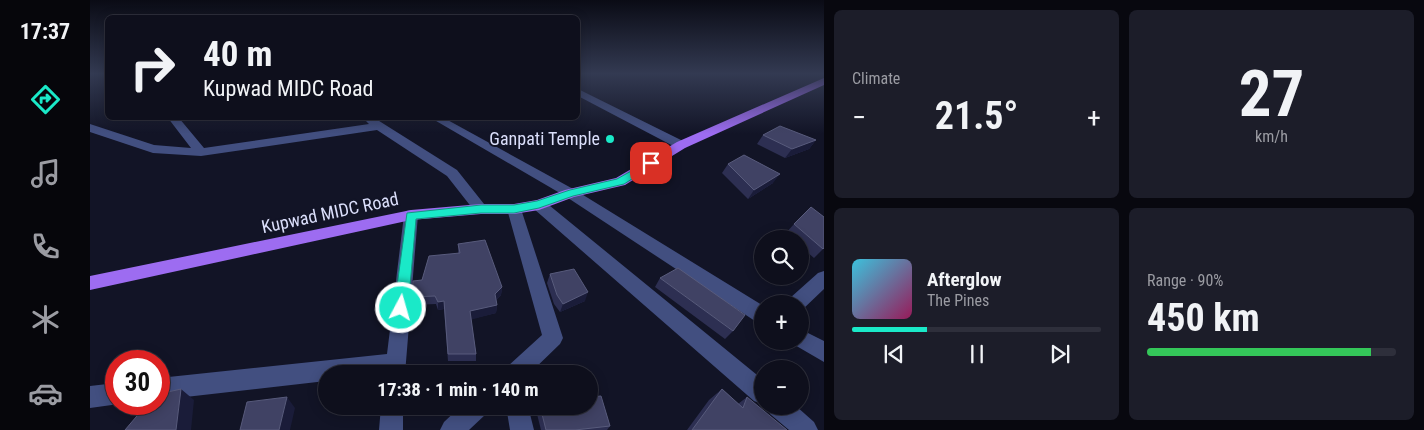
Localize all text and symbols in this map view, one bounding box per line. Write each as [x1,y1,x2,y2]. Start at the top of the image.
text: 17:37 [20,19,70,44]
text: 40 m [203,34,272,75]
icon: right [120,35,185,100]
text: 27 [1239,56,1304,132]
text: Climate [852,69,900,88]
text: Kupwad MIDC Road [203,76,373,101]
icon: directions [28,82,63,117]
text: 21.5° [935,94,1018,138]
text: − [852,101,866,134]
text: + [1087,101,1101,134]
text: km/h [1255,127,1288,146]
place label: Ganpati Temple [489,128,600,149]
marker: Ganpati Temple [604,133,616,145]
pin [630,142,672,184]
icon: arrive [637,149,665,177]
icon: music [28,156,63,191]
street label: Kupwad MIDC Road [260,188,400,237]
icon: phone [28,229,63,264]
map controls [754,230,809,415]
button: search [754,230,809,285]
text: Afterglow [927,268,1001,291]
text: Range · 90% [1147,271,1223,290]
position arrow [374,281,426,333]
text: The Pines [927,291,989,310]
button: + [754,295,809,350]
text: 450 km [1147,296,1260,340]
icon: climate [28,302,63,337]
icon: previous [880,340,908,368]
icon: pause [963,340,991,368]
icon: next [1046,340,1074,368]
speed limit sign: 30 [105,350,170,415]
button: − [754,360,809,415]
icon: car [28,376,63,411]
text: 17:38 · 1 min · 140 m [377,378,539,401]

